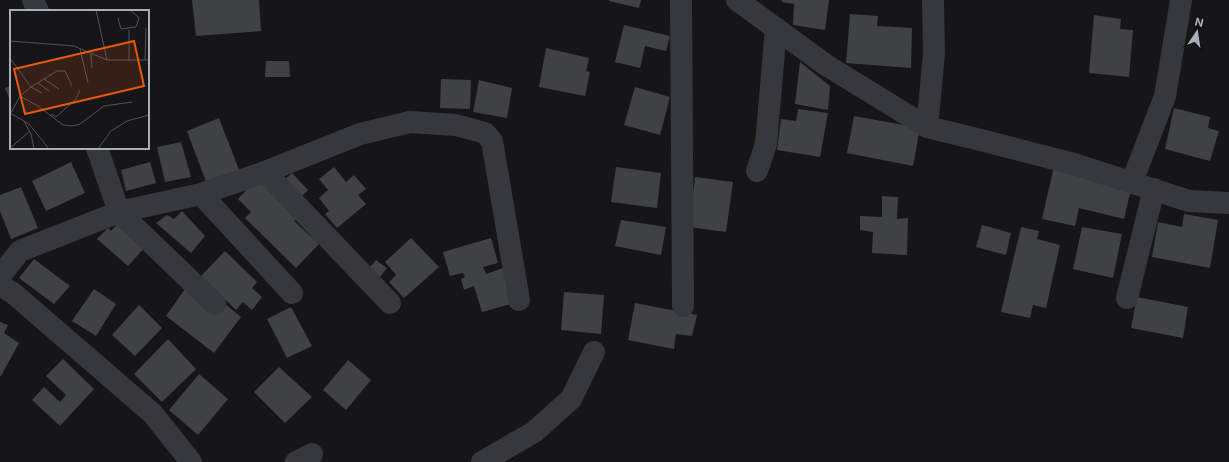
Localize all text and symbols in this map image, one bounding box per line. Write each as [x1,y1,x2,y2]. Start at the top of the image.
inset map [10,10,149,149]
north arrow [1177,12,1217,52]
text: N [1194,14,1205,30]

